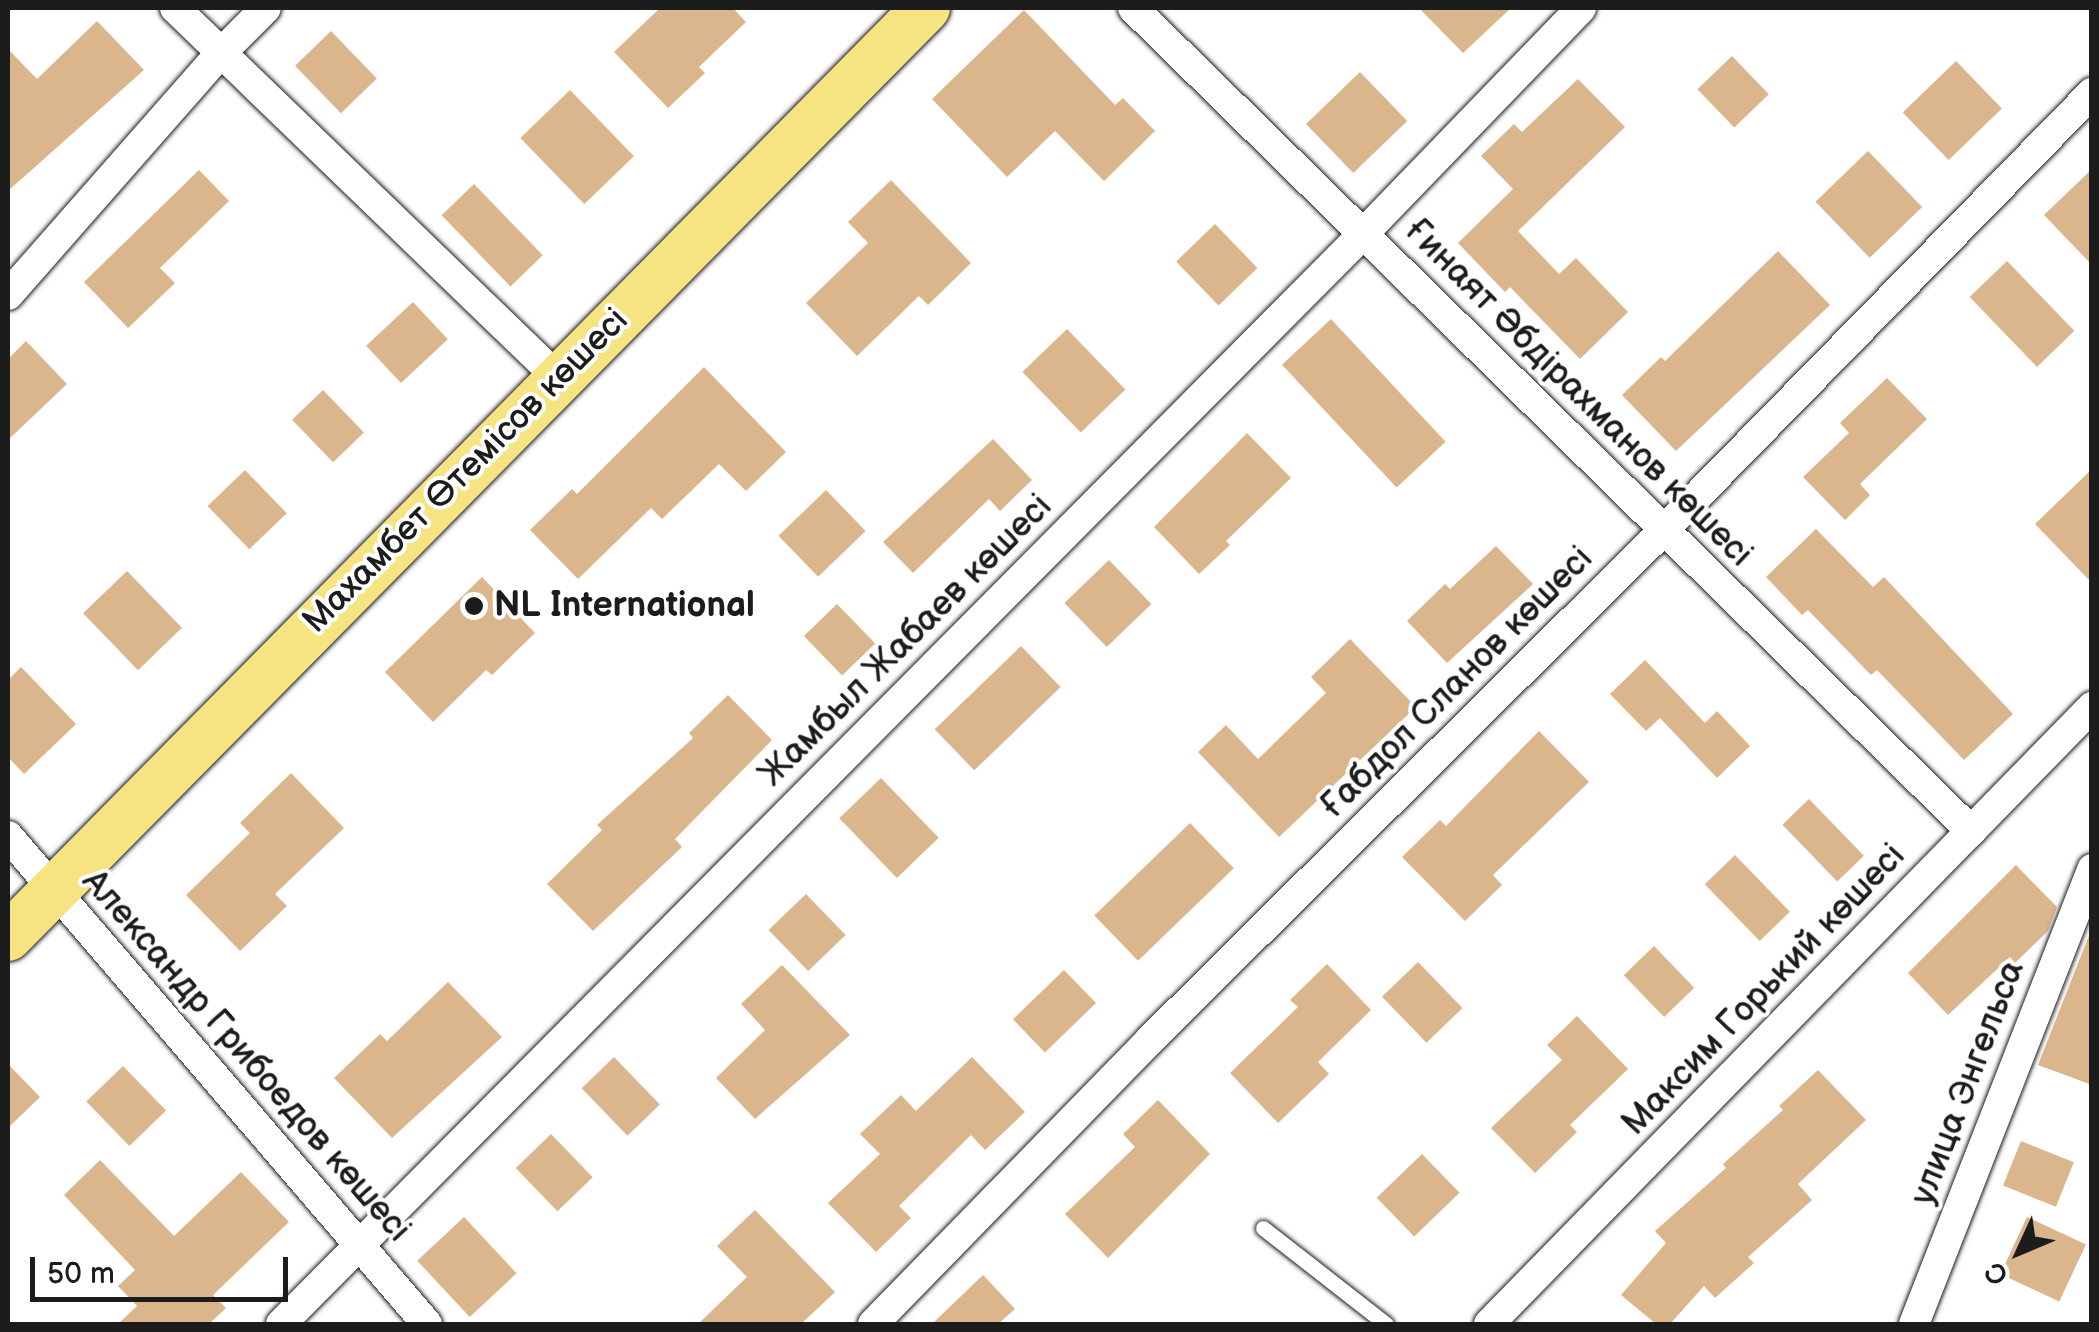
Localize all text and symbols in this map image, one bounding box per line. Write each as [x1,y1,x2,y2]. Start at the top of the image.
street label: Ғинаят Әбдірахманов көшесі [1395,210,1761,576]
street label: Махамбет Өтемісов көшесі [295,300,637,642]
street label: Жамбыл Жабаев көшесі [751,486,1061,796]
street label: Ғабдол Сланов көшесі [1312,538,1602,828]
place label: NL International [494,585,755,627]
marker: NL International [463,595,485,617]
street label: Максим Горький көшесі [1614,835,1914,1145]
street label: Александр Грибоедов көшесі [73,861,419,1251]
street label: улица Энгельса [1902,955,2034,1211]
north arrow [1969,1202,2069,1302]
scale bar [35,1237,292,1299]
text: С [1978,1255,2016,1292]
text: 50 m [47,1256,115,1292]

